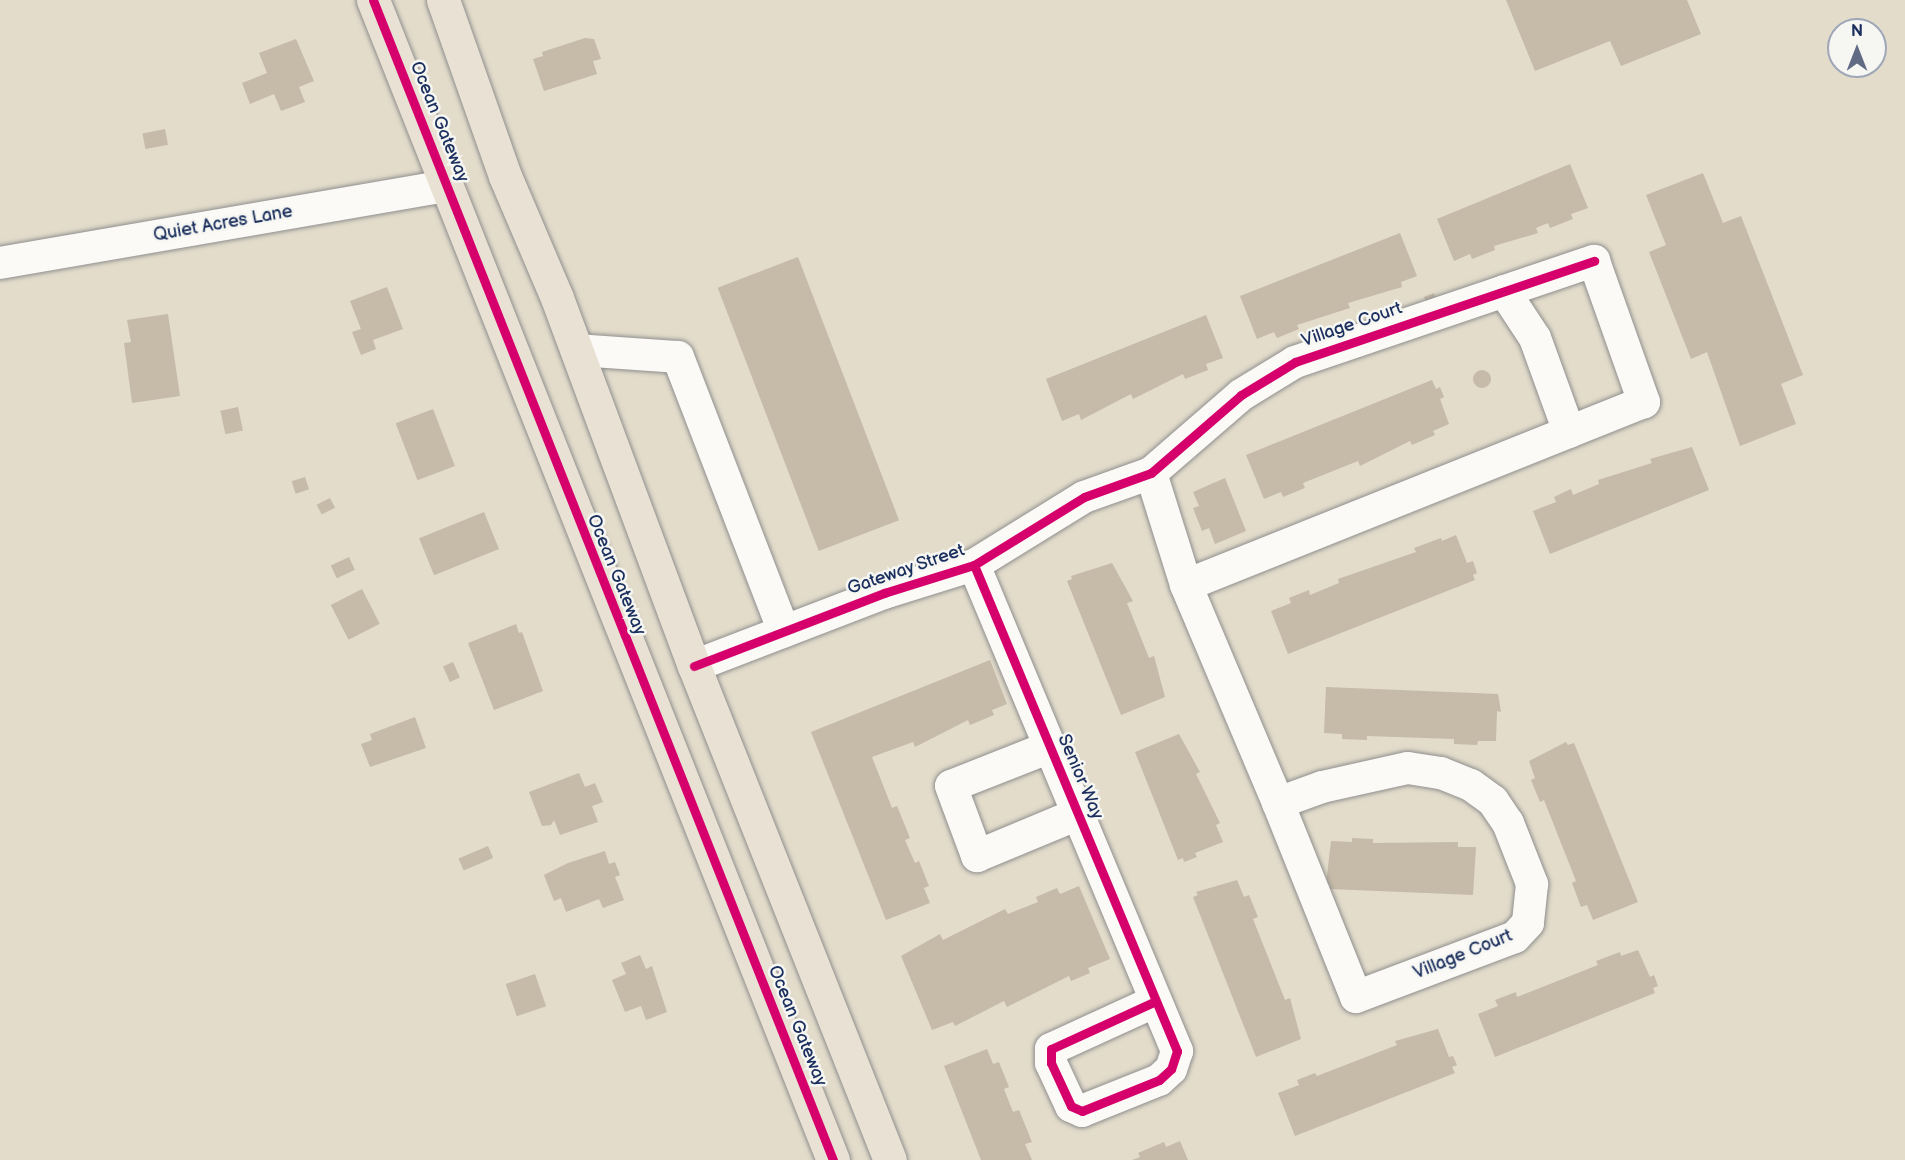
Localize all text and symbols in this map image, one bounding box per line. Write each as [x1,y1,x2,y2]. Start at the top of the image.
north arrow [1827,18,1887,78]
text: N [1851,22,1863,41]
street label: Ocean Gateway [405,58,473,186]
street label: Quiet Acres Lane [152,201,294,247]
street label: Village Court [1299,298,1405,352]
street label: Ocean Gateway [582,511,650,639]
street label: Gateway Street [844,540,968,600]
street label: Senior Way [1052,731,1108,823]
street label: Village Court [1411,925,1515,985]
street label: Ocean Gateway [763,962,831,1090]

